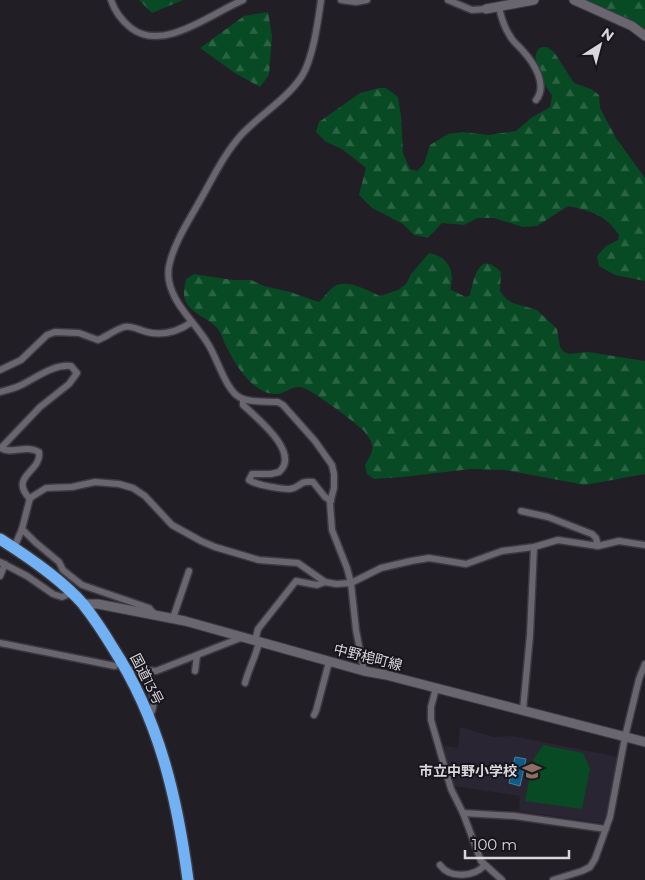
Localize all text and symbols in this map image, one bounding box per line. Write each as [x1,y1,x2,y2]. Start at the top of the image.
north arrow [575,20,625,70]
text: N [598,24,618,45]
street label: 中野梍町線 [332,640,404,674]
street label: 国道13号 [127,650,167,708]
school or university icon: 市立中野小学校 [521,760,543,782]
place label: 市立中野小学校 [419,762,517,780]
scale bar [465,828,569,860]
text: 100 m [472,835,517,854]

